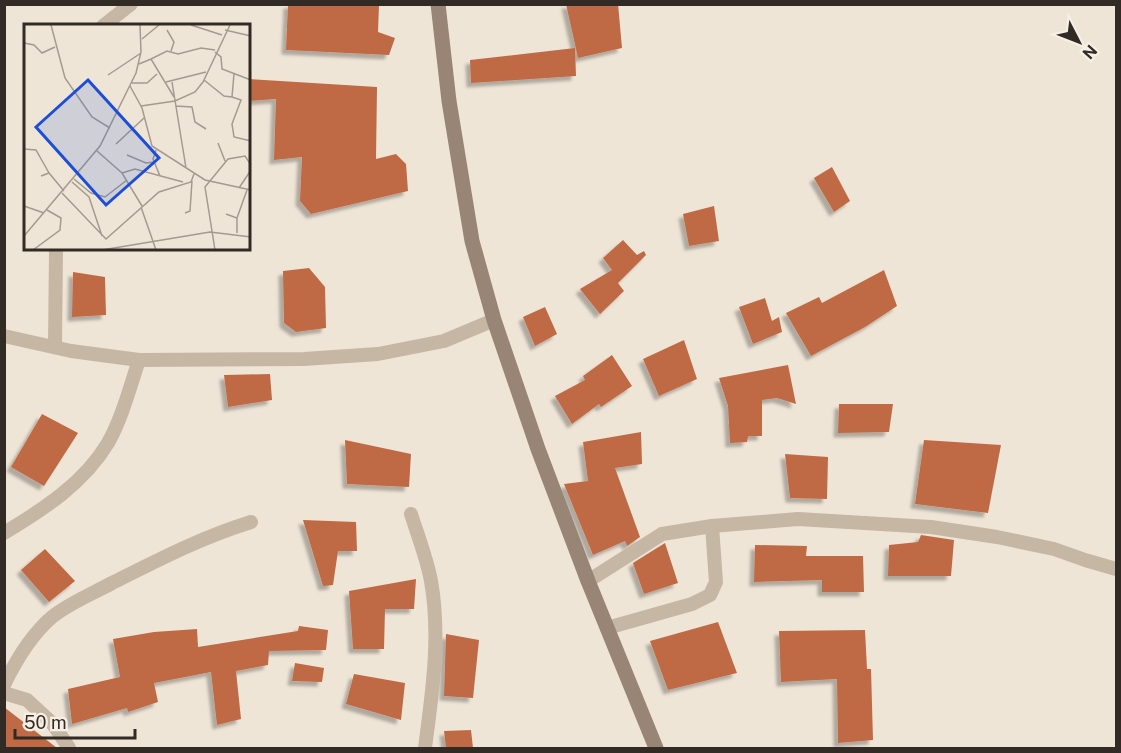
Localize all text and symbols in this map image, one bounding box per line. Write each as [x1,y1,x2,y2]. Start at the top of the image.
north arrow [1049,12,1109,72]
inset map [24,24,250,250]
text: N [1079,41,1101,63]
scale bar [15,702,135,740]
text: 50 m [24,712,67,733]

